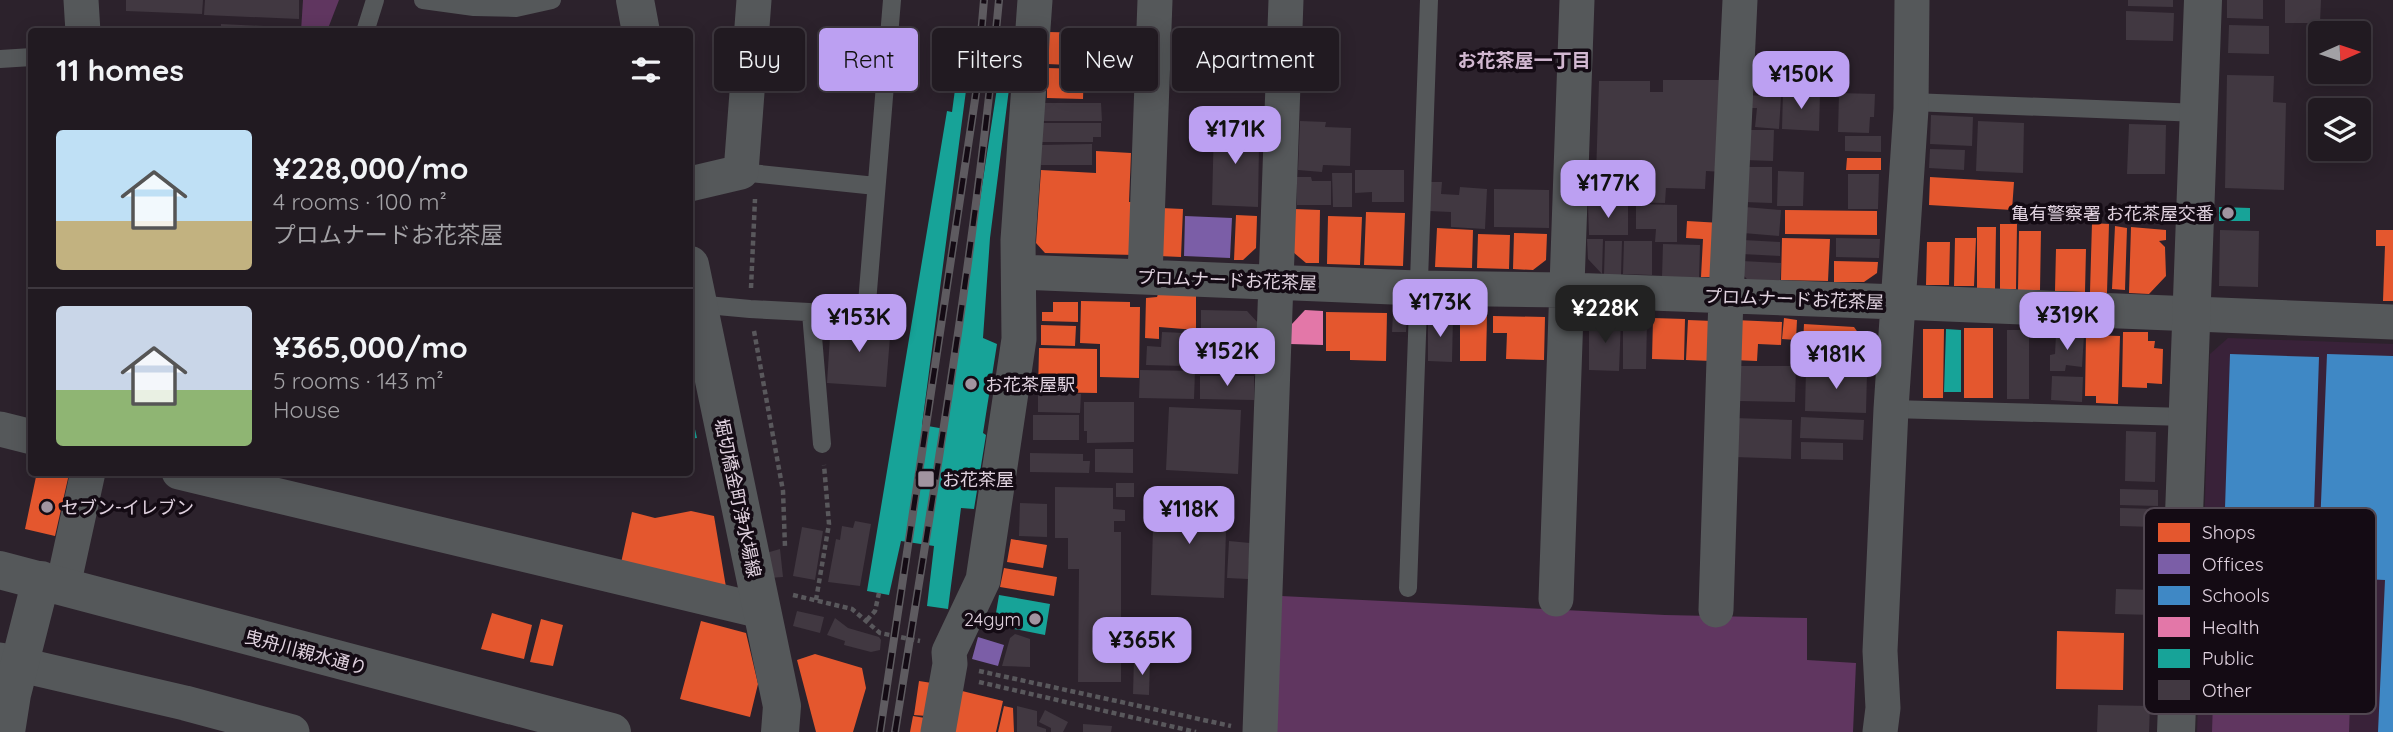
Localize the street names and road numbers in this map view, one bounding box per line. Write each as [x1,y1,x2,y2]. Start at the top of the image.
street label: プロムナードお花茶屋 [1137,265,1317,295]
street label: プロムナードお花茶屋 [1704,284,1884,314]
street label: 堀切橋金町浄水場線 [710,416,766,580]
street label: 曳舟川親水通り [242,625,370,679]

